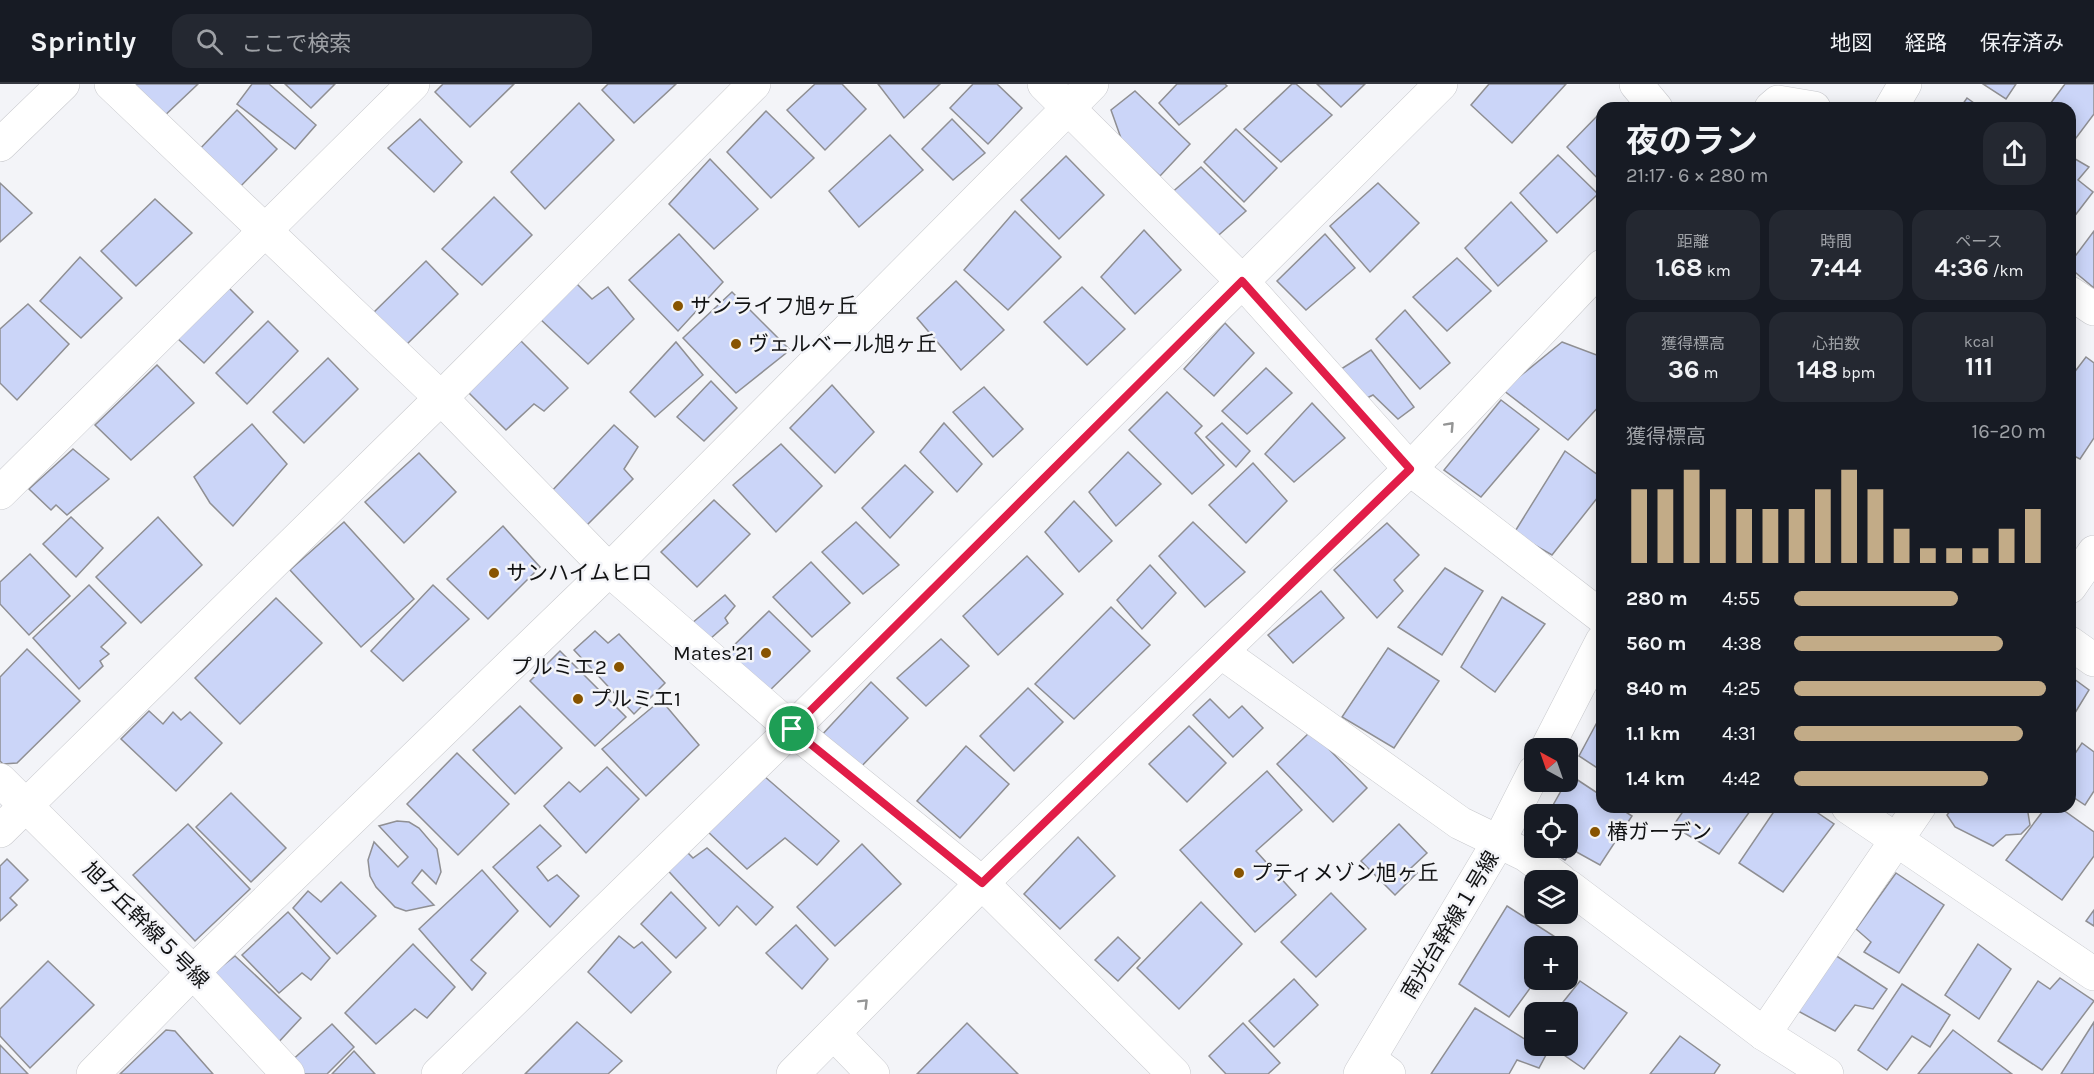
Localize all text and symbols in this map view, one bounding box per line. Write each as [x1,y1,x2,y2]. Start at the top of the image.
search box [172,14,592,68]
text: Sprintly [30,25,136,58]
icon: search [193,25,226,58]
text: ここで検索 [241,31,351,57]
text: 地図 [1830,31,1872,55]
text: 経路 [1905,31,1947,55]
text: 保存済み [1980,31,2064,55]
text: 夜のラン [1626,122,1758,160]
button: share [1983,122,2046,185]
text: 21:17 · 6 × 280 m [1626,164,1769,187]
text: 距離 [1677,232,1709,251]
text: 時間 [1820,232,1852,251]
text: ペース [1955,232,2003,251]
text: 1.68 [1655,252,1703,283]
text: 7:44 [1811,252,1861,283]
text: 4:36 [1934,252,1989,283]
text: km [1703,261,1731,280]
text: /km [1989,261,2024,280]
place label: サンライフ旭ヶ丘 [690,294,858,318]
marker: サンライフ旭ヶ丘 [671,299,685,313]
place label: ヴェルベール旭ヶ丘 [748,332,937,356]
text: kcal [1964,332,1994,351]
text: 獲得標高 [1661,334,1725,353]
text: 心拍数 [1812,334,1860,353]
marker: ヴェルベール旭ヶ丘 [729,337,743,351]
text: 111 [1965,351,1993,382]
text: 36 [1668,354,1700,385]
text: 148 [1796,354,1838,385]
text: m [1700,363,1718,382]
text: bpm [1838,363,1876,382]
text: 16–20 m [1972,420,2046,443]
one-way arrow [1443,423,1454,433]
text: 獲得標高 [1626,425,1706,448]
place label: サンハイムヒロ [506,561,652,585]
marker: サンハイムヒロ [487,566,501,580]
text: 280 m [1626,587,1688,610]
text: 4:55 [1722,587,1760,610]
text: 560 m [1626,632,1686,655]
text: 4:38 [1722,632,1762,655]
place label: Mates'21 [673,641,754,665]
marker: Mates'21 [759,646,773,660]
place label: プルミエ2 [511,655,607,679]
marker: プルミエ2 [612,660,626,674]
text: 840 m [1626,677,1688,700]
text: 4:25 [1722,677,1761,700]
place label: プルミエ1 [590,687,681,711]
marker: プルミエ1 [571,692,585,706]
pin [766,703,817,754]
icon: arrive [775,712,808,745]
text: 1.1 km [1626,722,1680,745]
text: 4:31 [1722,722,1756,745]
north arrow [1524,738,1578,792]
map controls [1524,738,1578,1056]
text: 1.4 km [1626,767,1685,790]
text: 4:42 [1722,767,1761,790]
button: locate [1524,804,1578,858]
place label: 椿ガーデン [1607,820,1712,844]
marker: 椿ガーデン [1588,825,1602,839]
street label: 南光台幹線１号線 [1396,847,1504,1003]
street label: 旭ケ丘幹線５号線 [78,857,214,993]
place label: プティメゾン旭ヶ丘 [1251,861,1439,885]
marker: プティメゾン旭ヶ丘 [1232,866,1246,880]
button: layers [1524,870,1578,924]
button: + [1524,936,1578,990]
one-way arrow [857,1000,868,1011]
button: − [1524,1002,1578,1056]

